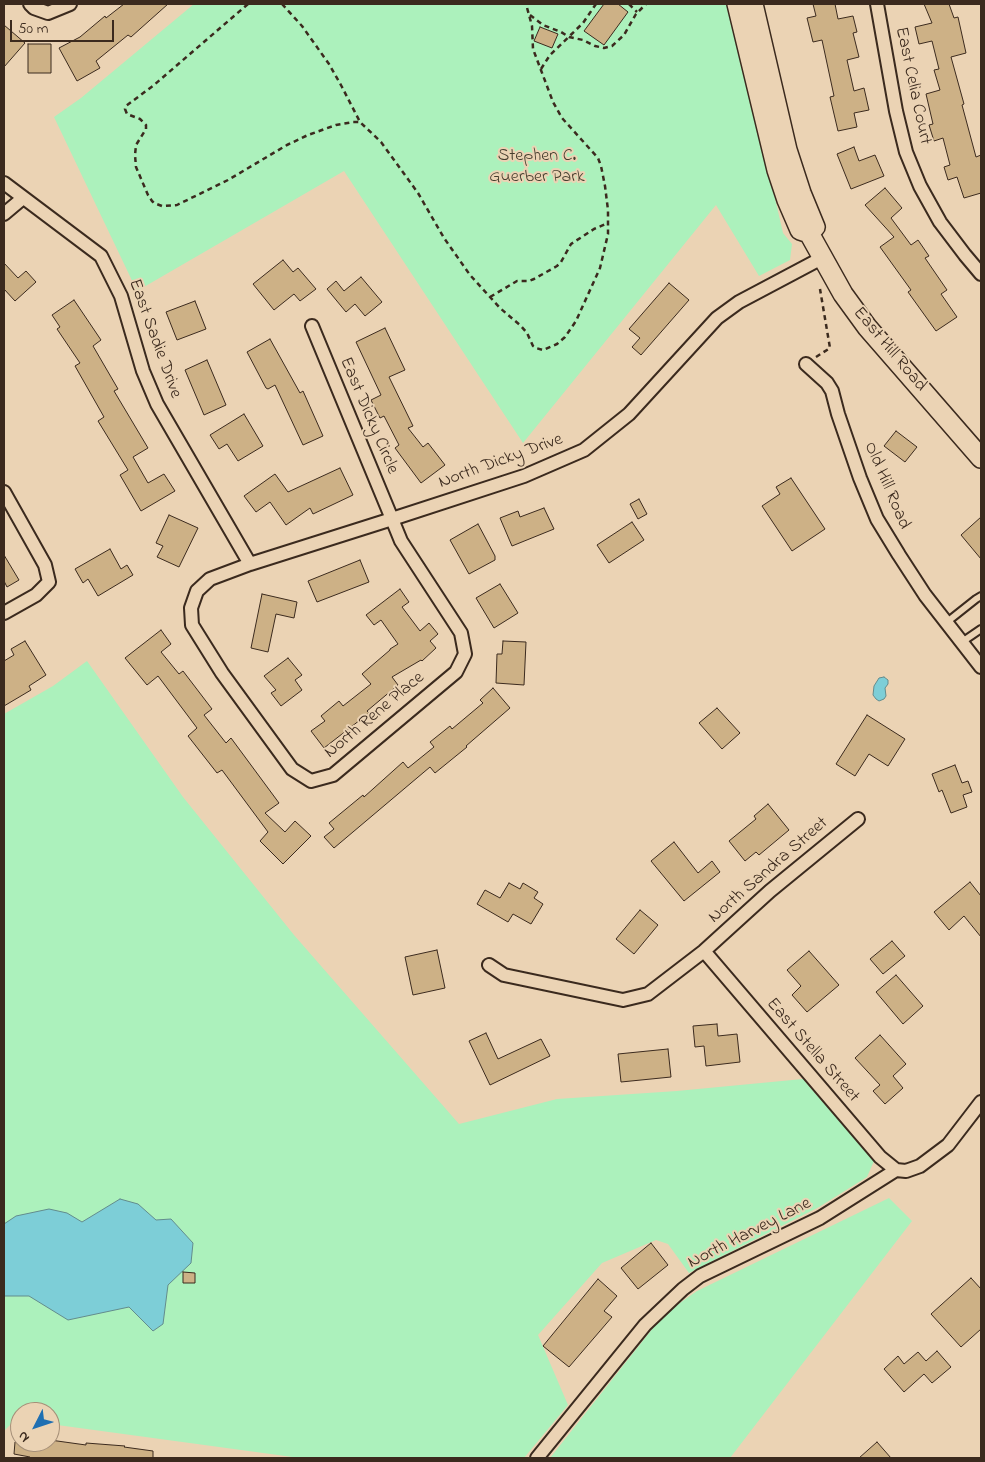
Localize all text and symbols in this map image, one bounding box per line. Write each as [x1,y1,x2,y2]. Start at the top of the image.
scale bar [12,10,116,42]
text: 50 m [18,18,48,40]
street label: East Celia Court [889,25,935,147]
park label: Stephen C. Guerber Park [489,146,585,188]
street label: East Sadie Drive [122,277,186,401]
street label: East Hill Road [847,303,931,397]
street label: East Dicky Circle [334,354,402,478]
street label: North Dicky Drive [436,430,566,494]
street label: Old Hill Road [858,439,914,533]
street label: North Rene Place [321,668,429,764]
street label: North Sandra Street [705,813,833,929]
street label: East Stella Street [761,994,863,1108]
street label: North Harvey Lane [685,1194,815,1274]
north arrow [10,1402,60,1452]
text: N [13,1426,35,1447]

